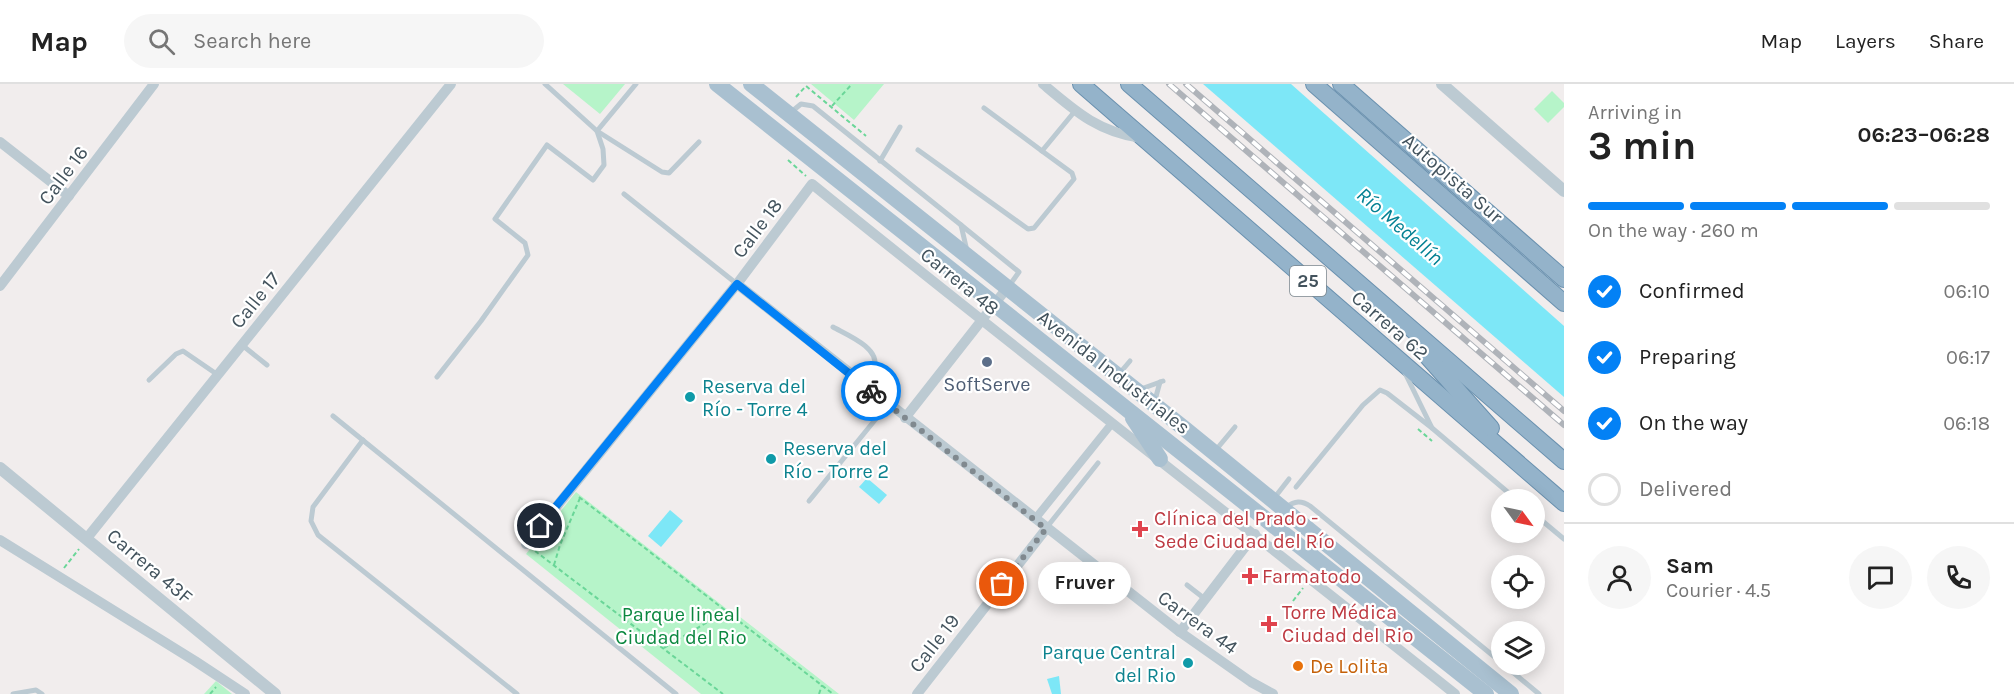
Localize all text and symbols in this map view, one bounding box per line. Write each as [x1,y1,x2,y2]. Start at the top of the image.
search box [124,14,544,68]
text: Map [30,25,88,58]
icon: search [145,25,178,58]
text: Search here [193,28,311,54]
text: Map [1760,29,1802,53]
text: Layers [1835,29,1896,53]
text: Share [1929,29,1984,53]
text: Arriving in [1588,101,1682,124]
text: 06:23–06:28 [1858,122,1990,148]
text: 3 min [1588,123,1696,169]
street label: Autopista Sur [1398,129,1508,229]
street label: Calle 16 [34,141,93,209]
water label: Río Medellín [1352,182,1448,270]
street label: Calle 18 [728,194,787,263]
text: On the way · 260 m [1588,219,1759,242]
street label: Carrera 48 [916,243,1004,320]
road number: 25 [1290,266,1326,296]
street label: Calle 17 [226,267,285,333]
icon: check [1588,275,1621,308]
text: Confirmed [1639,278,1745,304]
text: 06:10 [1944,280,1990,303]
street label: Carrera 62 [1347,286,1433,365]
street label: Avenida Industriales [1033,306,1195,439]
icon: check [1588,341,1621,374]
text: Preparing [1639,344,1736,370]
text: 06:17 [1946,346,1990,369]
marker: SoftServe [980,355,994,369]
courier [841,361,901,421]
place label: SoftServe [943,373,1031,396]
place label: Reserva del Río - Torre 4 [702,375,808,421]
icon: bike [855,375,888,408]
marker: Reserva del Río - Torre 4 [683,390,697,404]
icon: check [1588,407,1621,440]
text: On the way [1639,410,1748,436]
text: 06:18 [1943,412,1990,435]
place label: Reserva del Río - Torre 2 [783,437,889,483]
marker: Reserva del Río - Torre 2 [764,452,778,466]
text: Delivered [1639,476,1732,502]
north arrow [1491,489,1545,543]
map controls [1491,489,1545,675]
pin [514,500,565,551]
place label: Clínica del Prado - Sede Ciudad del Río [1154,507,1335,553]
icon: home [523,509,556,542]
marker: Clínica del Prado - Sede Ciudad del Río [1131,520,1149,538]
street label: Carrera 43F [102,524,197,609]
button: person [1588,546,1651,609]
button: chat [1849,546,1912,609]
button: phone [1927,546,1990,609]
text: Sam [1666,553,1714,579]
button: locate [1491,555,1545,609]
pin [976,558,1027,609]
callout: Fruver [1038,563,1131,605]
place label: Farmatodo [1262,565,1361,588]
icon: bag [985,567,1018,600]
marker: Farmatodo [1243,569,1257,583]
text: Fruver [1054,571,1115,594]
text: Courier · 4.5 [1666,579,1771,602]
street label: Carrera 44 [1153,586,1242,659]
place label: Torre Médica Ciudad del Rio [1282,601,1413,647]
park label: Parque lineal Ciudad del Rio [615,603,747,649]
street label: Calle 19 [904,610,964,677]
marker: Torre Médica Ciudad del Rio [1260,615,1278,633]
button: layers [1491,621,1545,675]
place label: Parque Central del Rio [1042,641,1176,687]
place label: De Lolita [1310,655,1389,678]
marker: Parque Central del Rio [1181,656,1195,670]
marker: De Lolita [1291,659,1305,673]

